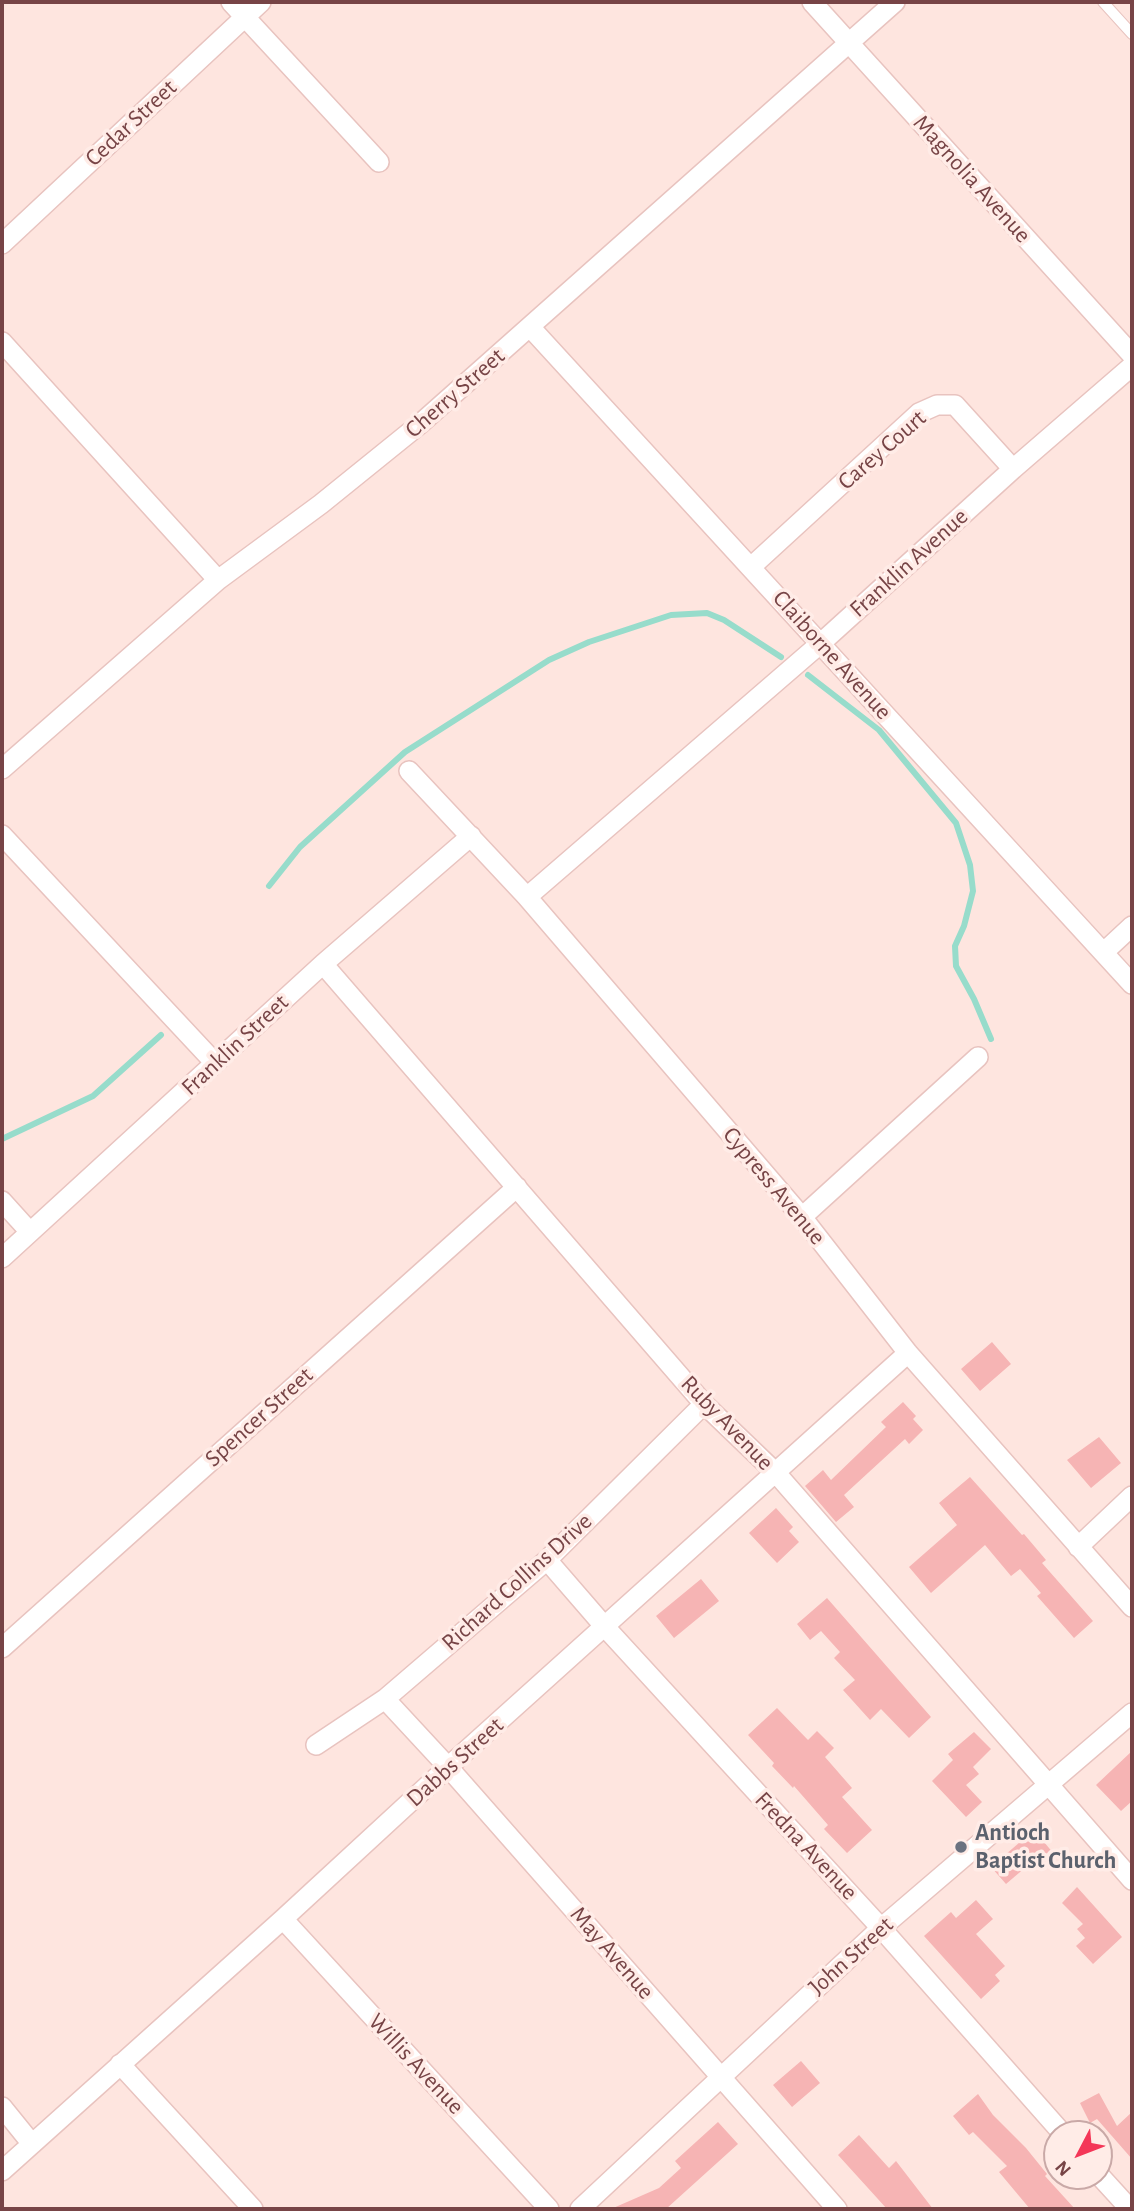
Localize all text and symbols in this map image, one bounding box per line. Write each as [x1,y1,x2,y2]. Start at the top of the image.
street label: Cedar Street [79,73,183,173]
street label: Magnolia Avenue [907,109,1037,249]
street label: Cherry Street [399,342,511,444]
street label: Carey Court [832,404,932,496]
street label: Franklin Avenue [844,502,974,624]
street label: Claiborne Avenue [766,584,898,726]
street label: Franklin Street [176,988,294,1102]
street label: Cypress Avenue [716,1121,832,1251]
street label: Spencer Street [199,1361,319,1473]
street label: Ruby Avenue [675,1369,779,1477]
street label: Richard Collins Drive [436,1507,598,1657]
street label: Dabbs Street [401,1711,509,1813]
street label: Fredna Avenue [748,1786,864,1906]
place label: Antioch Baptist Church [975,1819,1116,1875]
marker: Antioch Baptist Church [953,1839,969,1855]
street label: May Avenue [564,1901,660,2005]
street label: John Street [803,1911,899,2001]
street label: Willis Avenue [362,2007,470,2121]
north arrow [1043,2120,1113,2190]
text: N [1052,2157,1075,2179]

